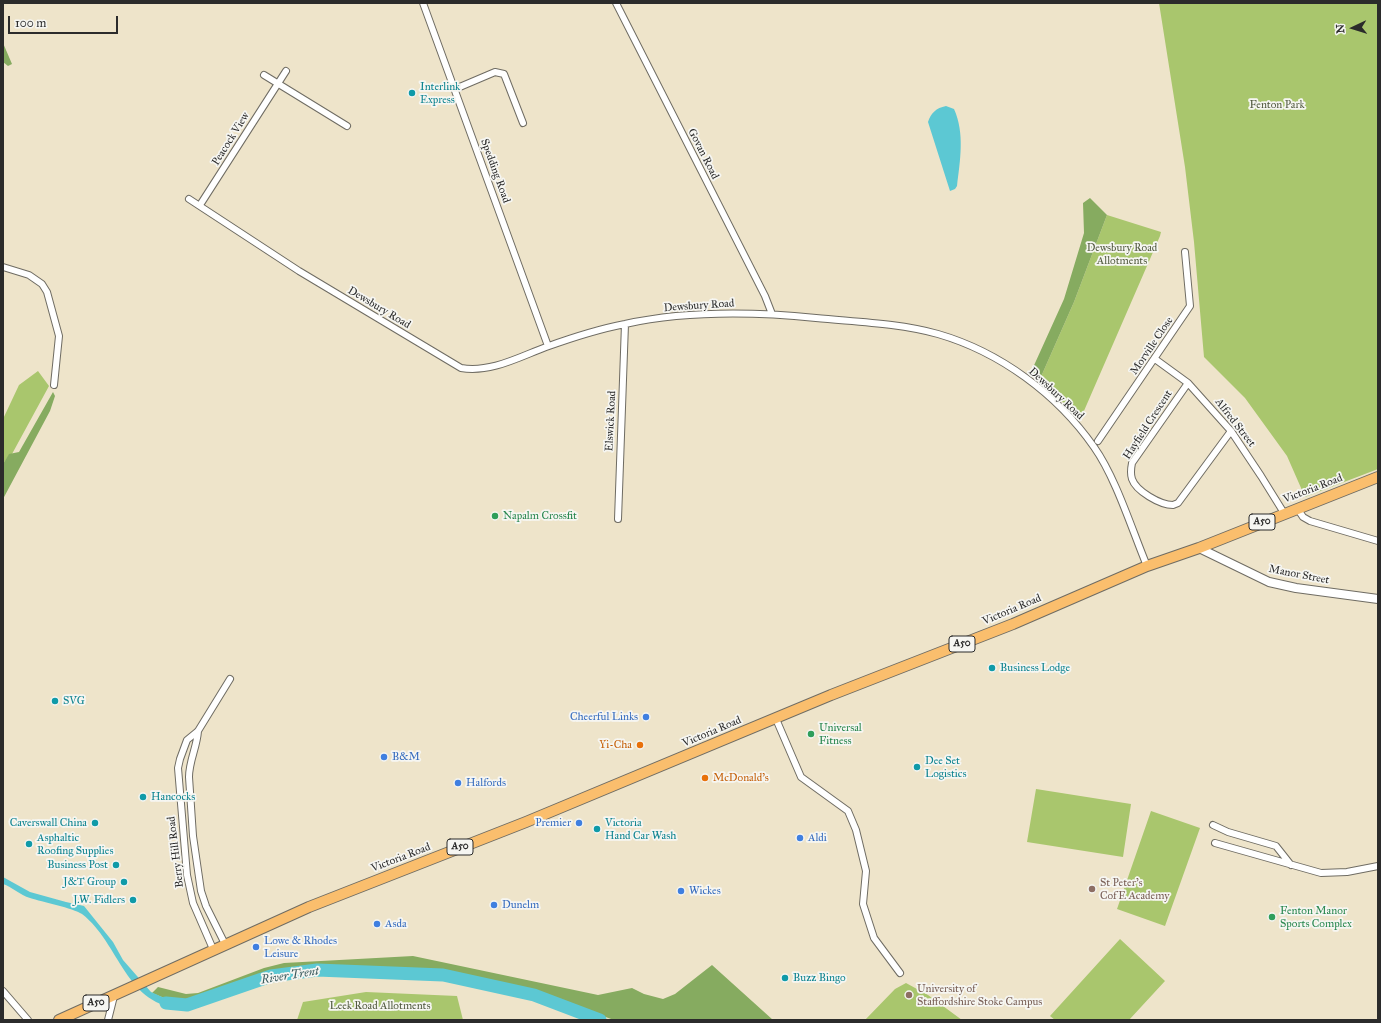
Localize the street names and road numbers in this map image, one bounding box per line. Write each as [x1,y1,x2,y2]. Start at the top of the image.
street label: Peacock View [209,110,253,168]
street label: Govan Road [685,126,721,182]
street label: Spedding Road [477,137,513,205]
street label: Dewsbury Road [345,284,413,332]
street label: Dewsbury Road [663,297,735,315]
street label: Morville Close [1128,315,1176,377]
street label: Dewsbury Road [1026,365,1086,423]
street label: Hayfield Crescent [1121,388,1175,462]
street label: Elswick Road [603,390,619,452]
street label: Alfred Street [1212,396,1258,450]
street label: Victoria Road [1282,472,1344,506]
road number: A50 [1249,514,1275,530]
street label: Manor Street [1268,563,1330,587]
street label: Victoria Road [981,592,1043,628]
road number: A50 [949,636,975,652]
street label: Victoria Road [681,714,743,750]
street label: Berry Hill Road [165,815,187,889]
road number: A50 [447,839,473,855]
street label: Victoria Road [370,841,432,875]
road number: A50 [83,995,109,1011]

